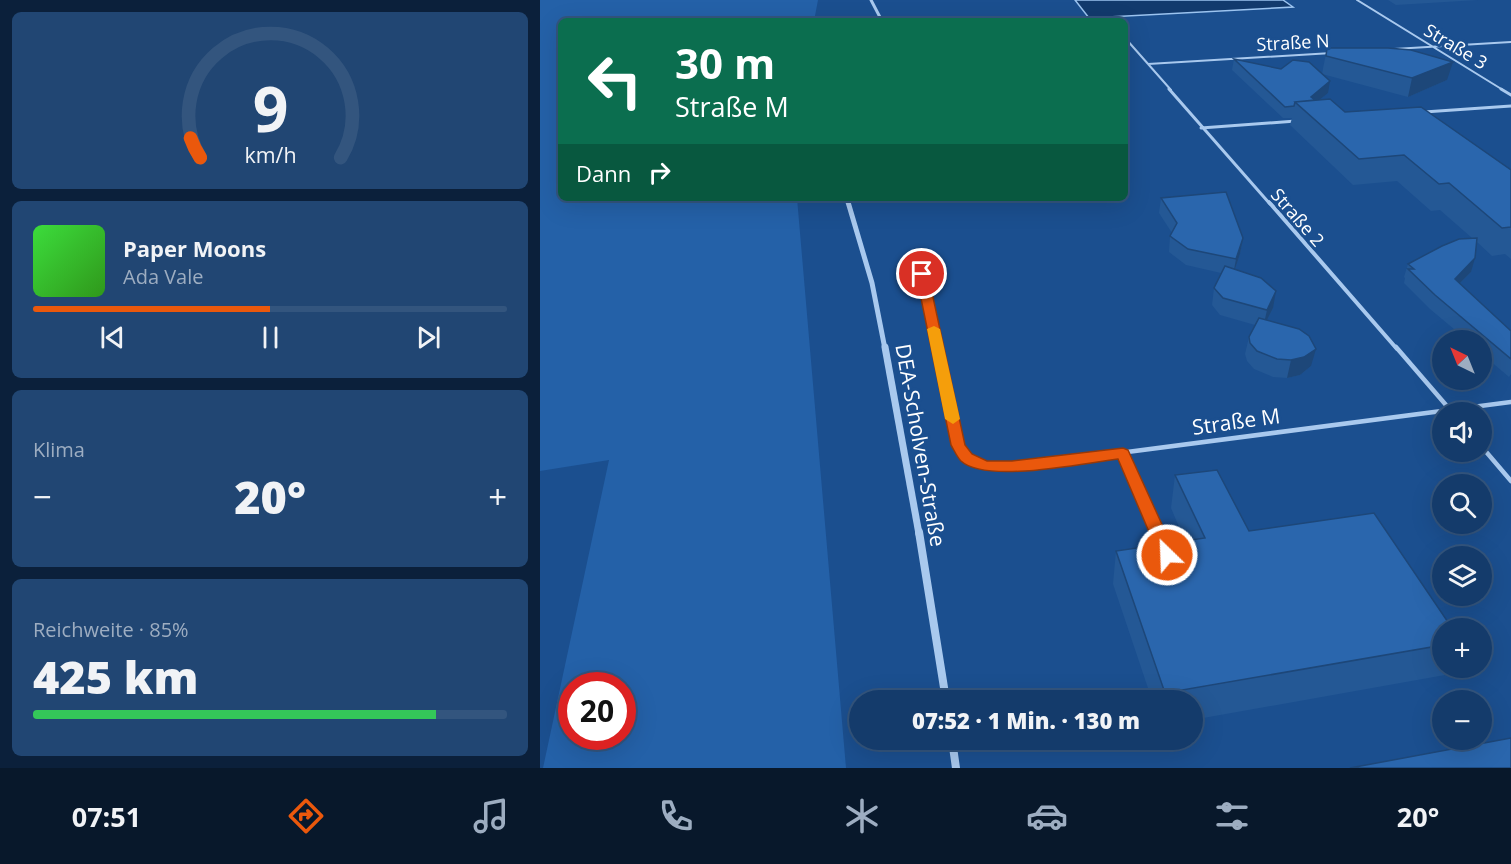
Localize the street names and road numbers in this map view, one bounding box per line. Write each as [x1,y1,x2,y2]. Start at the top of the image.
street label: Straße 3 [1420,18,1492,74]
street label: Straße N [1256,28,1330,56]
street label: Straße 2 [1266,183,1330,251]
street label: DEA-Scholven-Straße [889,341,953,549]
street label: Straße M [1190,401,1282,441]

